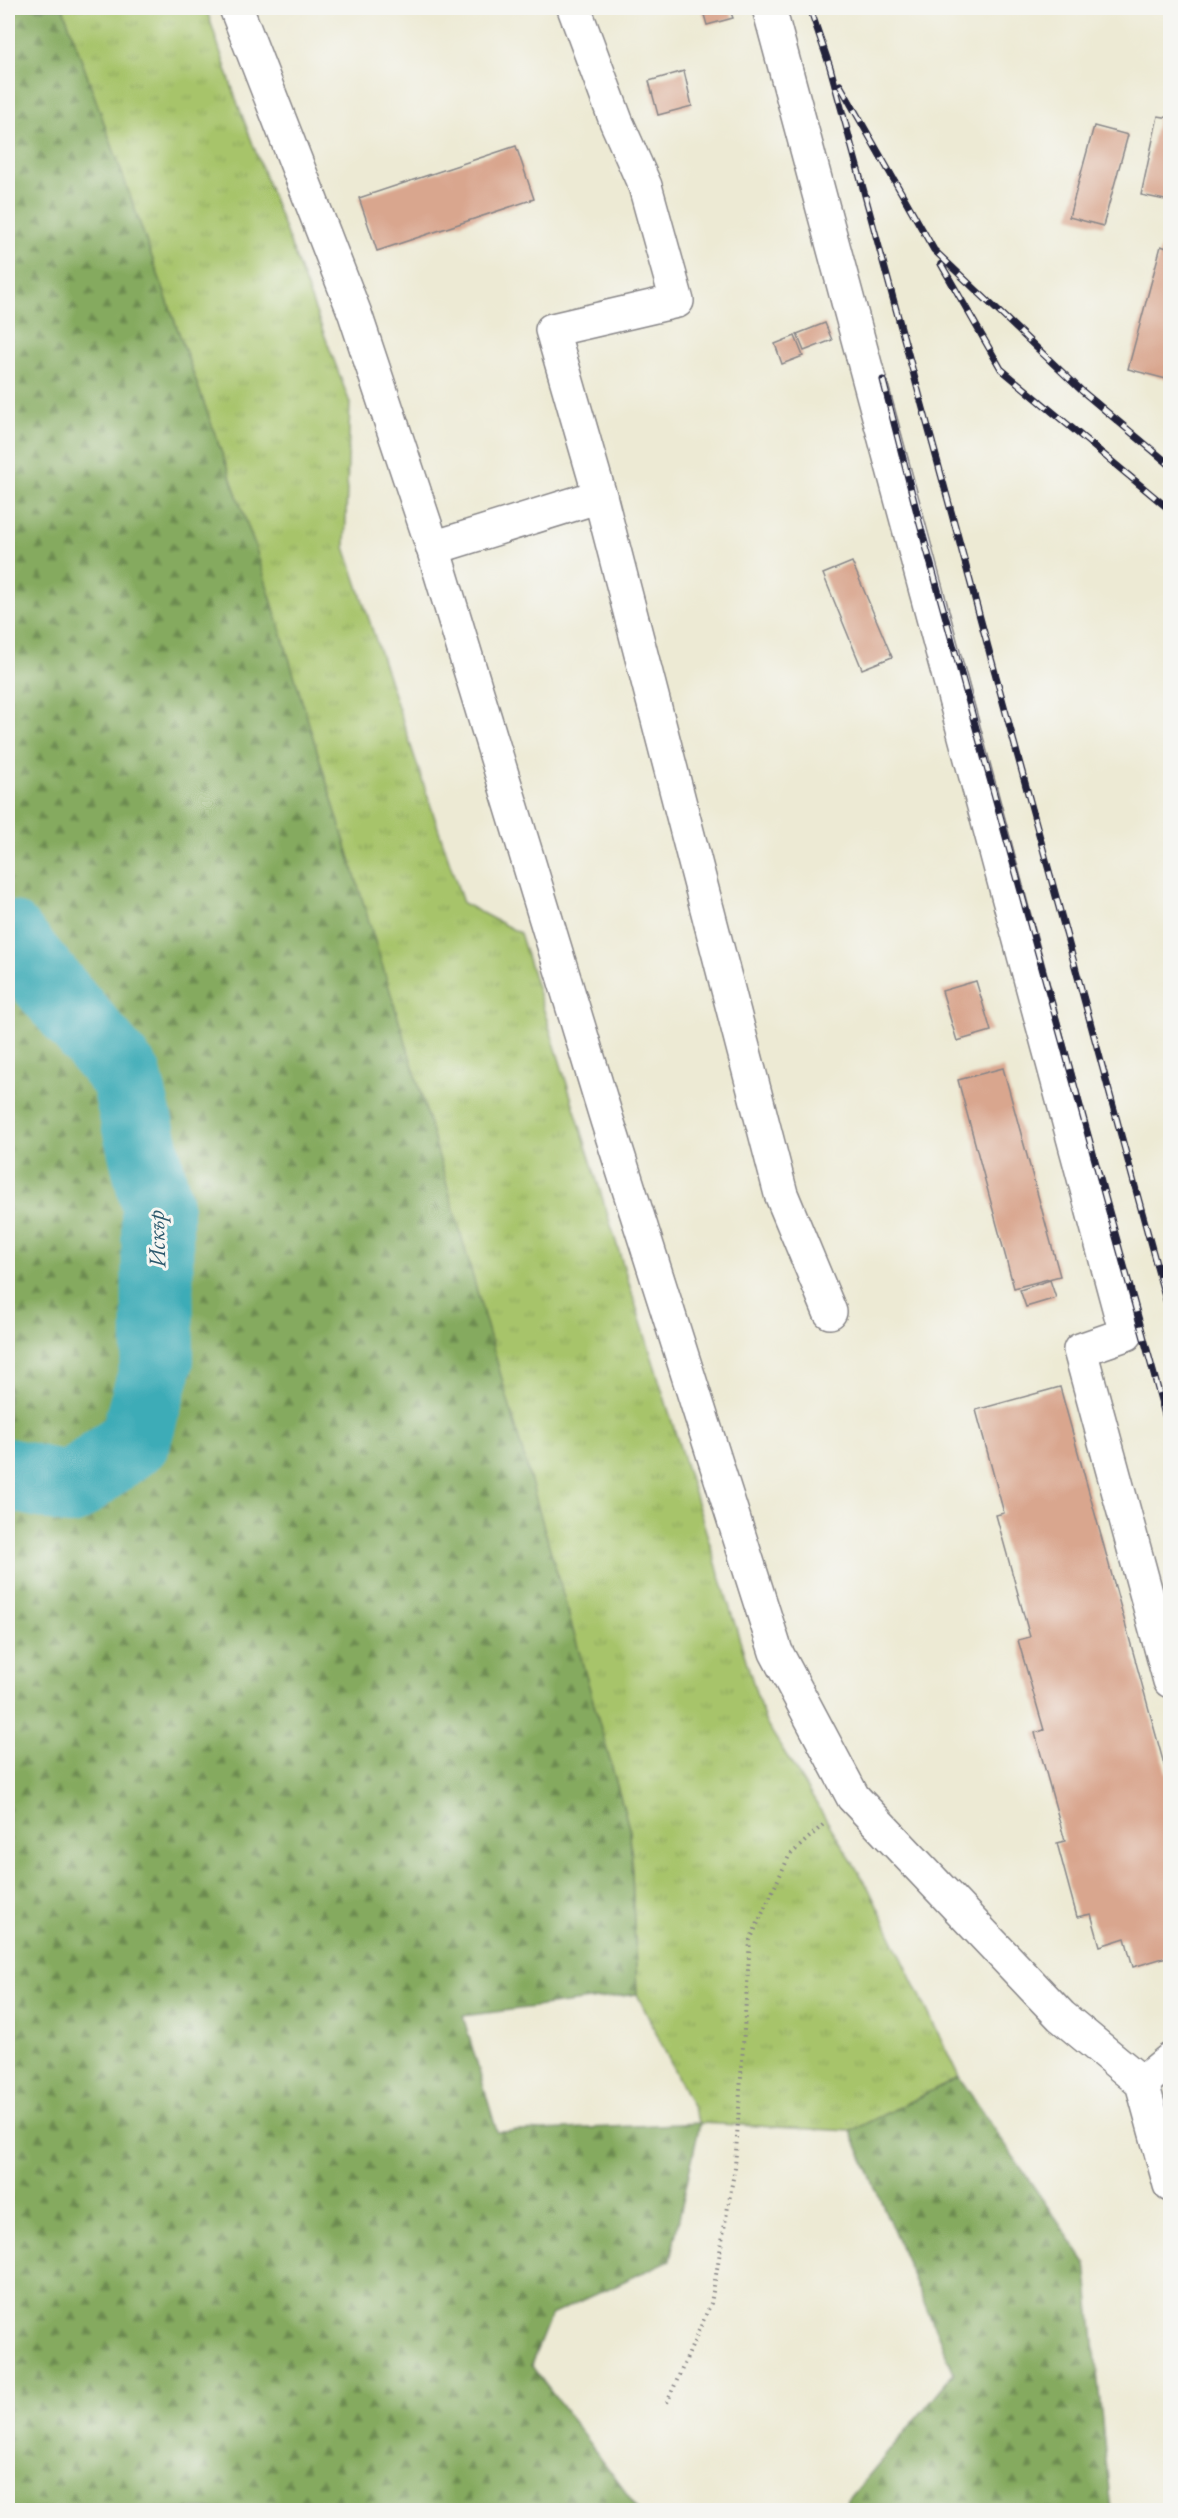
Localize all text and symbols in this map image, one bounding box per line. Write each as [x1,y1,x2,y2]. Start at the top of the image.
water label: Искър [139,1209,173,1269]

